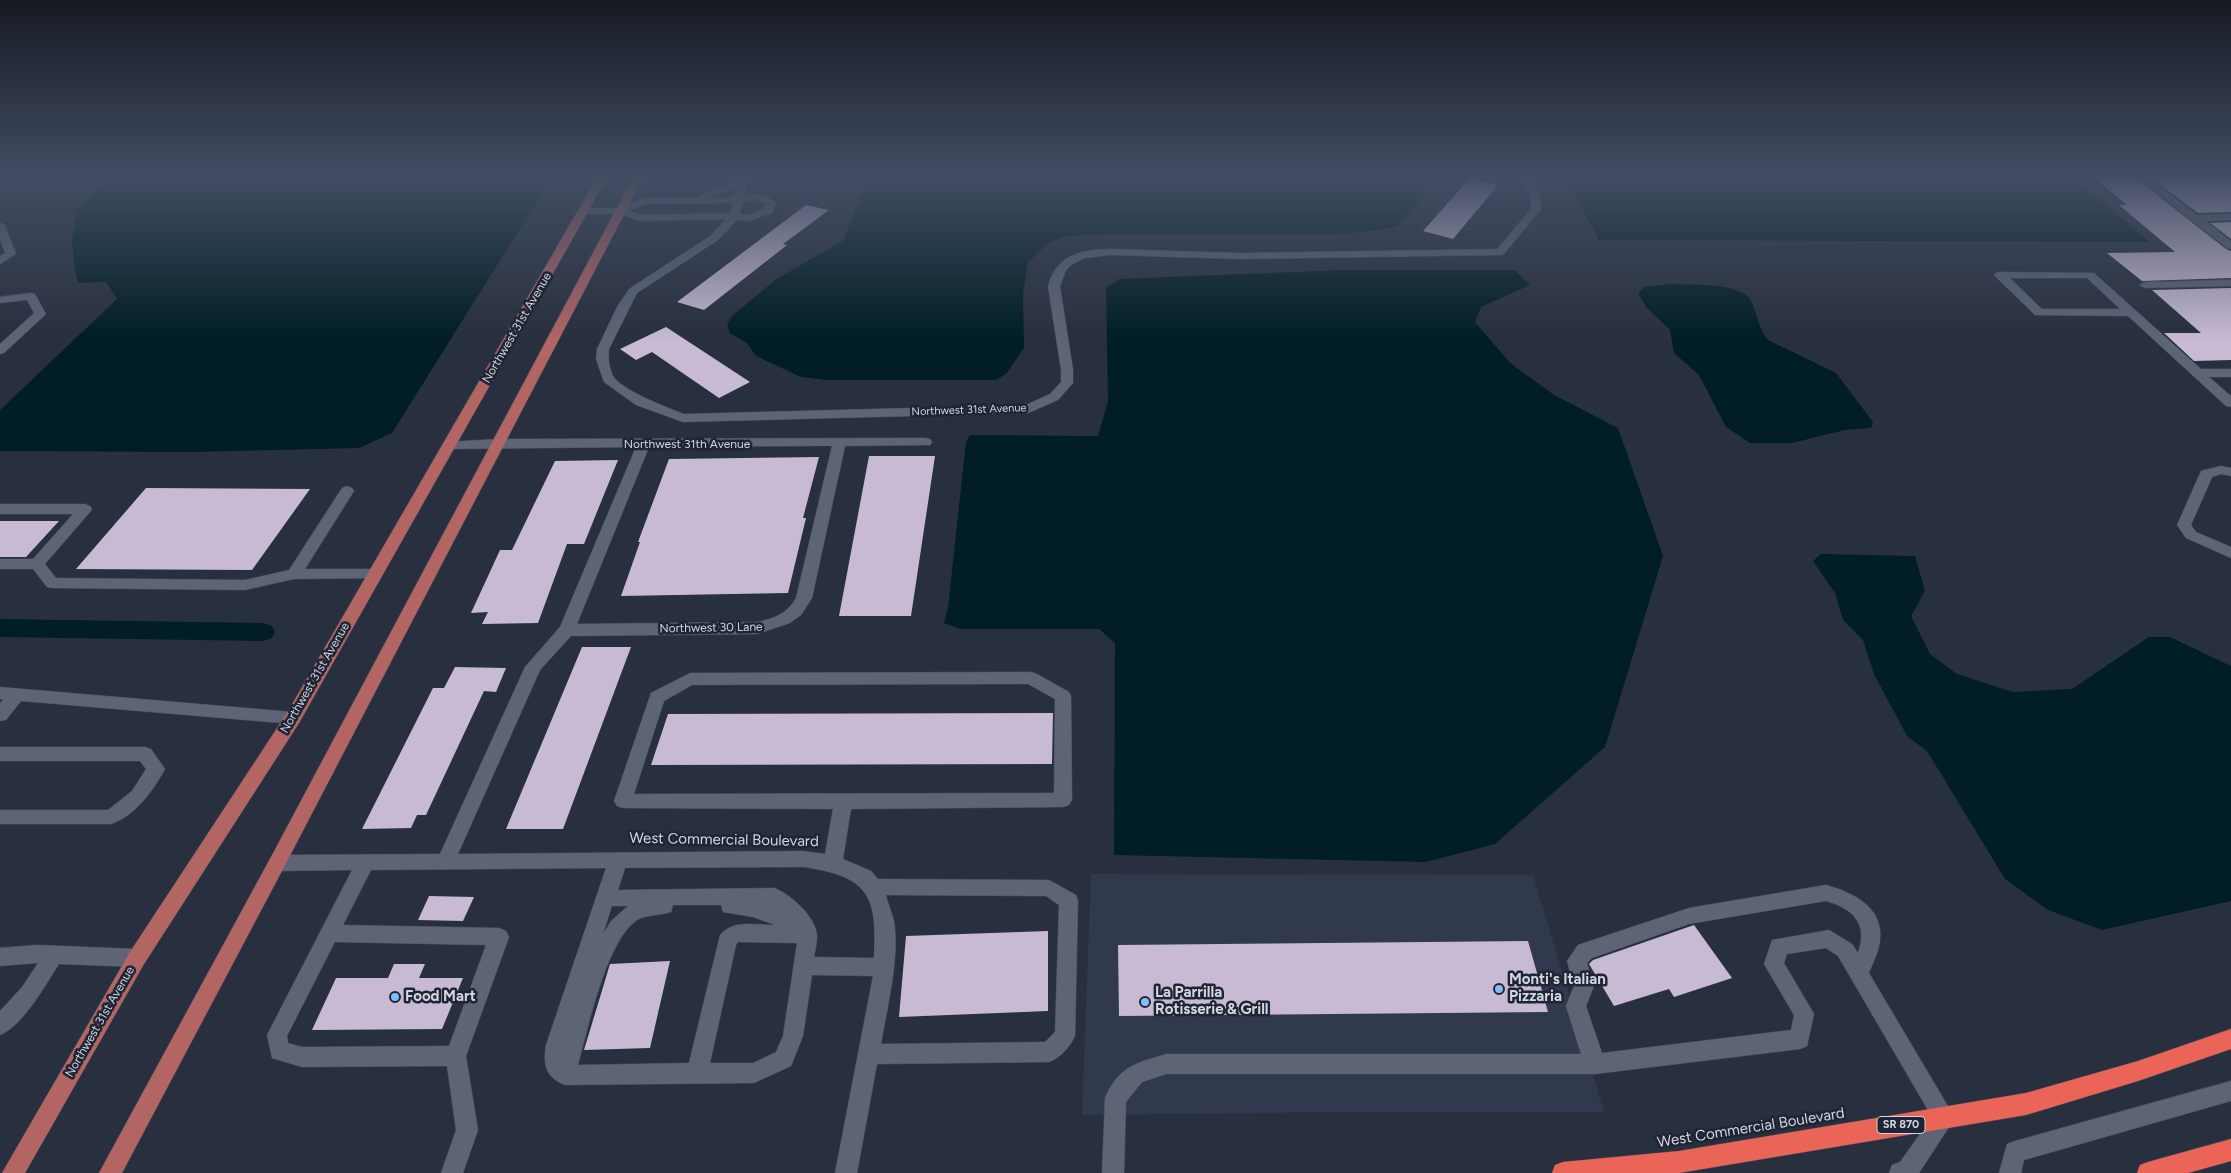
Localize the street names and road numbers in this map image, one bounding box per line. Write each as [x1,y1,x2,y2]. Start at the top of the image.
street label: Northwest 31st Avenue [479,270,555,386]
street label: Northwest 31st Avenue [911,401,1027,419]
street label: Northwest 31th Avenue [624,437,750,451]
street label: Northwest 31st Avenue [277,620,353,736]
street label: Northwest 30 Lane [659,620,763,636]
street label: West Commercial Boulevard [629,829,819,851]
street label: Northwest 31st Avenue [62,964,138,1080]
street label: West Commercial Boulevard [1656,1104,1846,1152]
road number: SR 870 [1877,1116,1925,1134]

